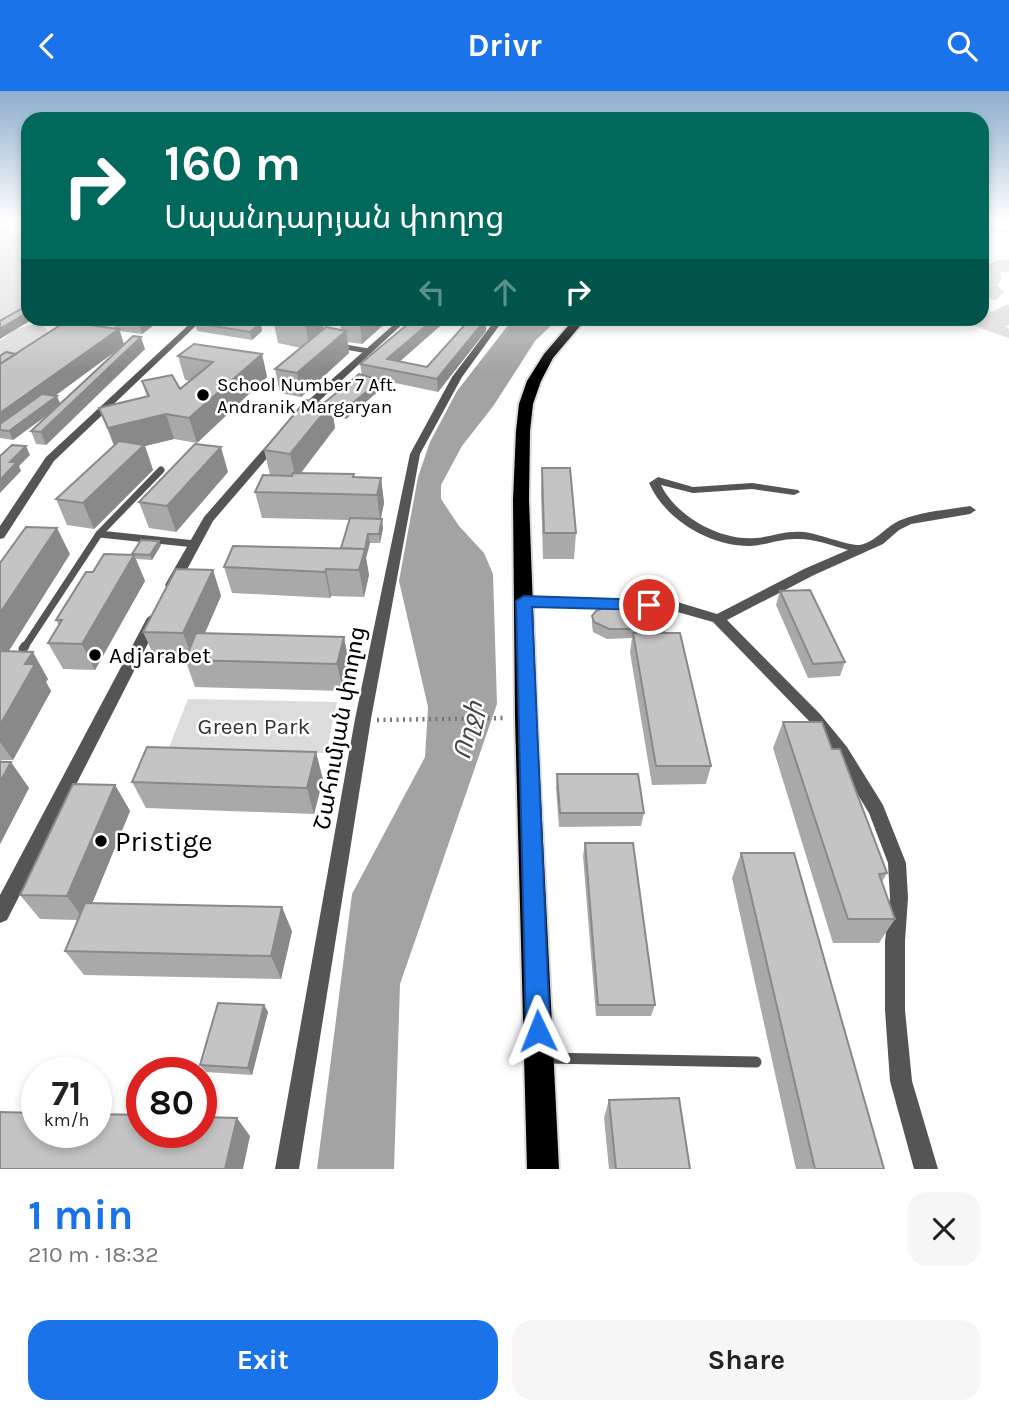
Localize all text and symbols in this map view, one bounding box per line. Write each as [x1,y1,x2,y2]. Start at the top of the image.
icon: back [28,27,66,65]
text: Drivr [467,27,542,64]
icon: search [943,27,981,65]
text: 160 m [164,135,301,192]
icon: right [49,140,140,231]
text: Սպանդարյան փողոց [164,199,505,236]
icon: left [413,273,451,311]
icon: ahead [486,273,524,311]
icon: right [559,273,597,311]
place label: School Number 7 Aft. Andranik Margaryan [217,374,396,418]
marker: School Number 7 Aft. Andranik Margaryan [195,387,211,403]
pin [619,575,679,635]
icon: arrive [630,586,668,624]
street label: Շահումյան փողոց [308,624,371,832]
place label: Adjarabet [109,642,211,669]
marker: Adjarabet [87,647,103,663]
water label: Ողջի [448,697,488,762]
park label: Green Park [198,713,310,740]
place label: Pristige [115,825,213,858]
marker: Pristige [93,833,109,849]
position arrow [501,994,575,1068]
speed limit sign: 80 [126,1057,217,1148]
text: 71 [52,1073,81,1114]
text: km/h [44,1109,89,1131]
text: 1 min [28,1190,133,1240]
button: close [907,1192,981,1266]
text: 210 m · 18:32 [28,1241,159,1268]
button: Exit [28,1320,498,1400]
button: Share [512,1320,981,1400]

